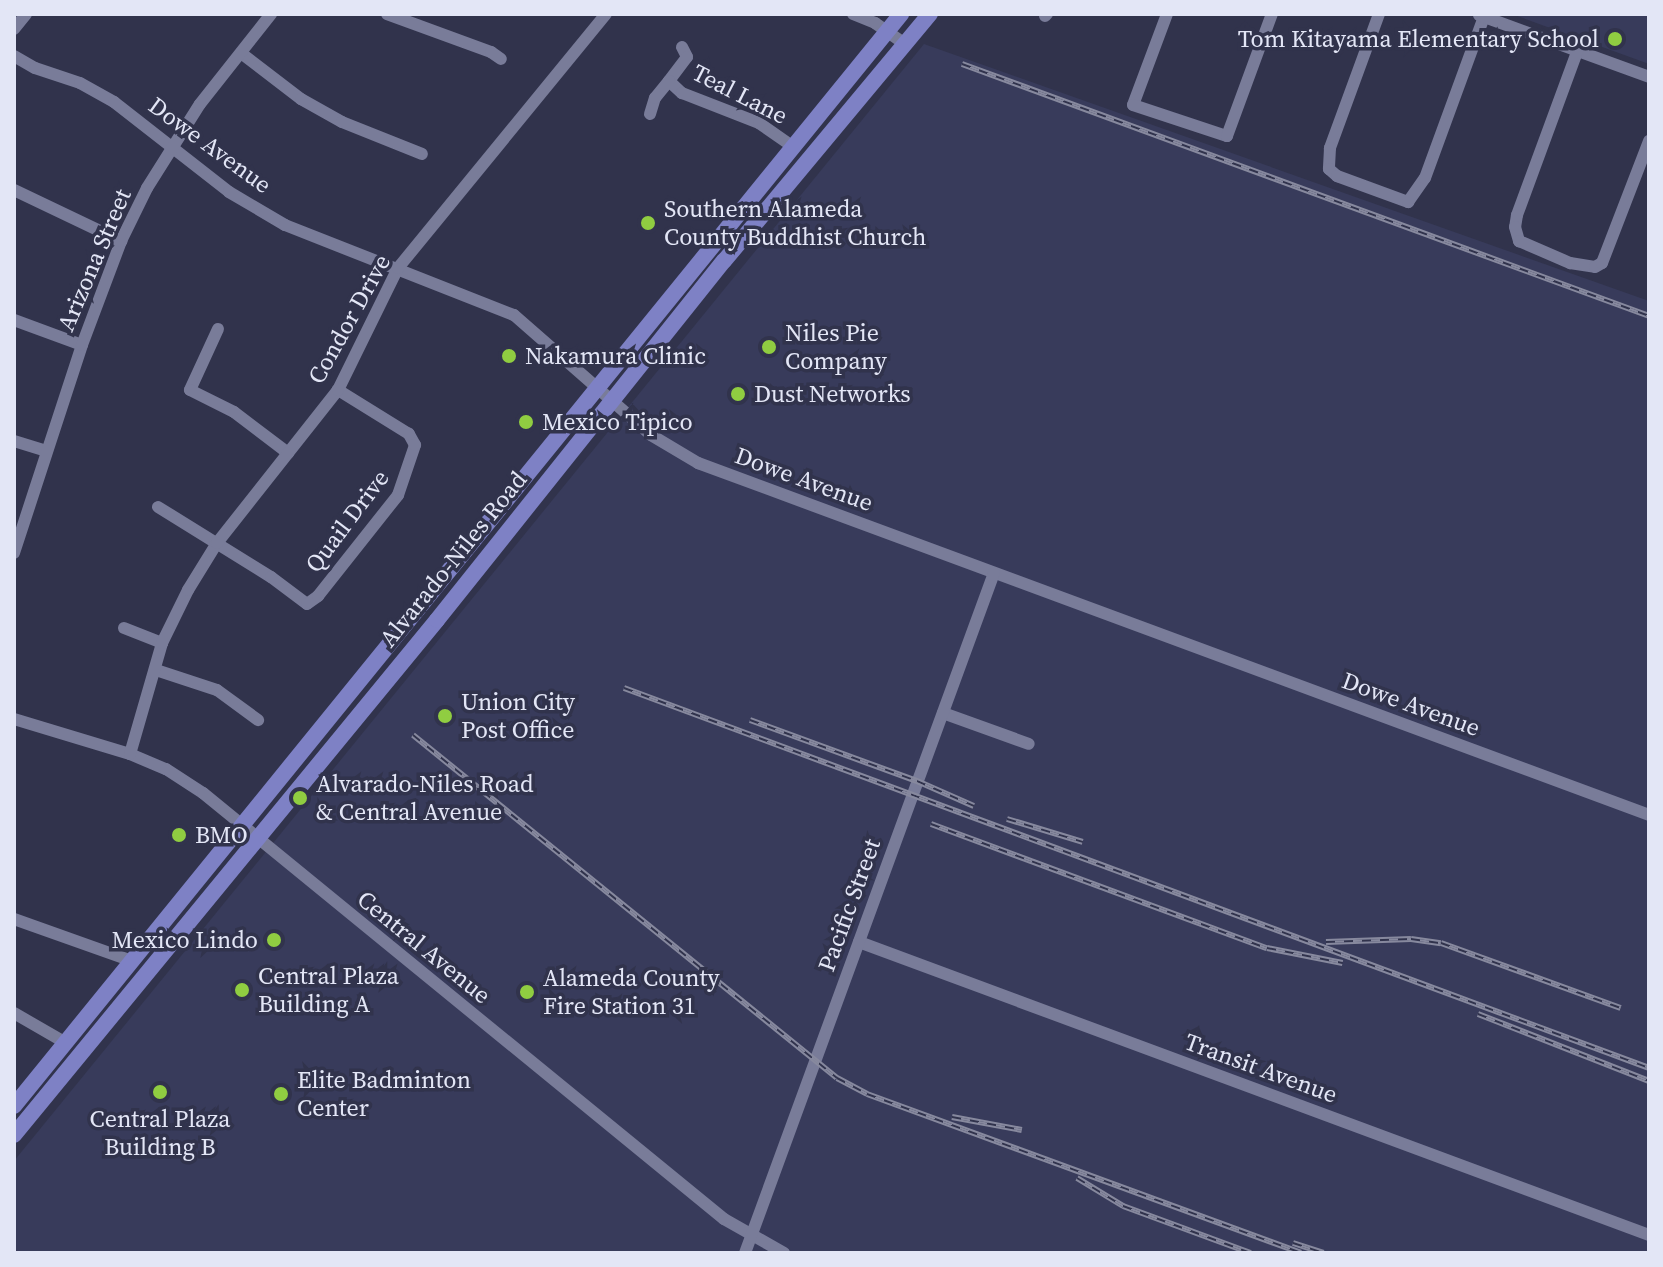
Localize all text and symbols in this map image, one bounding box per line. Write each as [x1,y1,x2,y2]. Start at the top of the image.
place label: Tom Kitayama Elementary School [1238,25,1599,53]
marker: Tom Kitayama Elementary School [1606,30,1624,48]
street label: Teal Lane [688,58,792,130]
street label: Dowe Avenue [143,91,277,199]
street label: Arizona Street [51,185,137,335]
place label: Southern Alameda County Buddhist Church [664,195,926,251]
marker: Southern Alameda County Buddhist Church [639,214,657,232]
street label: Condor Drive [302,249,396,389]
place label: Niles Pie Company [785,319,887,375]
marker: Niles Pie Company [760,338,778,356]
place label: Nakamura Clinic [525,342,706,370]
marker: Nakamura Clinic [500,347,518,365]
place label: Dust Networks [754,380,911,408]
marker: Dust Networks [729,385,747,403]
place label: Mexico Tipico [542,408,693,436]
marker: Mexico Tipico [517,413,535,431]
street label: Dowe Avenue [731,441,877,517]
street label: Quail Drive [299,464,395,578]
street label: Alvarado-Niles Road [373,465,533,653]
street label: Dowe Avenue [1338,666,1484,742]
place label: Union City Post Office [461,688,575,744]
marker: Union City Post Office [436,707,454,725]
place label: Alvarado-Niles Road & Central Avenue [316,770,534,826]
marker: Alvarado-Niles Road & Central Avenue [291,789,309,807]
place label: BMO [195,821,248,849]
marker: BMO [170,826,188,844]
street label: Pacific Street [812,835,886,975]
street label: Central Avenue [352,884,496,1010]
place label: Mexico Lindo [112,926,258,954]
marker: Mexico Lindo [265,931,283,949]
place label: Central Plaza Building A [258,962,399,1018]
place label: Alameda County Fire Station 31 [543,964,720,1020]
marker: Central Plaza Building A [233,981,251,999]
marker: Alameda County Fire Station 31 [518,983,536,1001]
street label: Transit Avenue [1181,1027,1341,1109]
place label: Elite Badminton Center [297,1066,471,1122]
marker: Central Plaza Building B [151,1083,169,1101]
marker: Elite Badminton Center [272,1085,290,1103]
place label: Central Plaza Building B [90,1105,230,1161]

